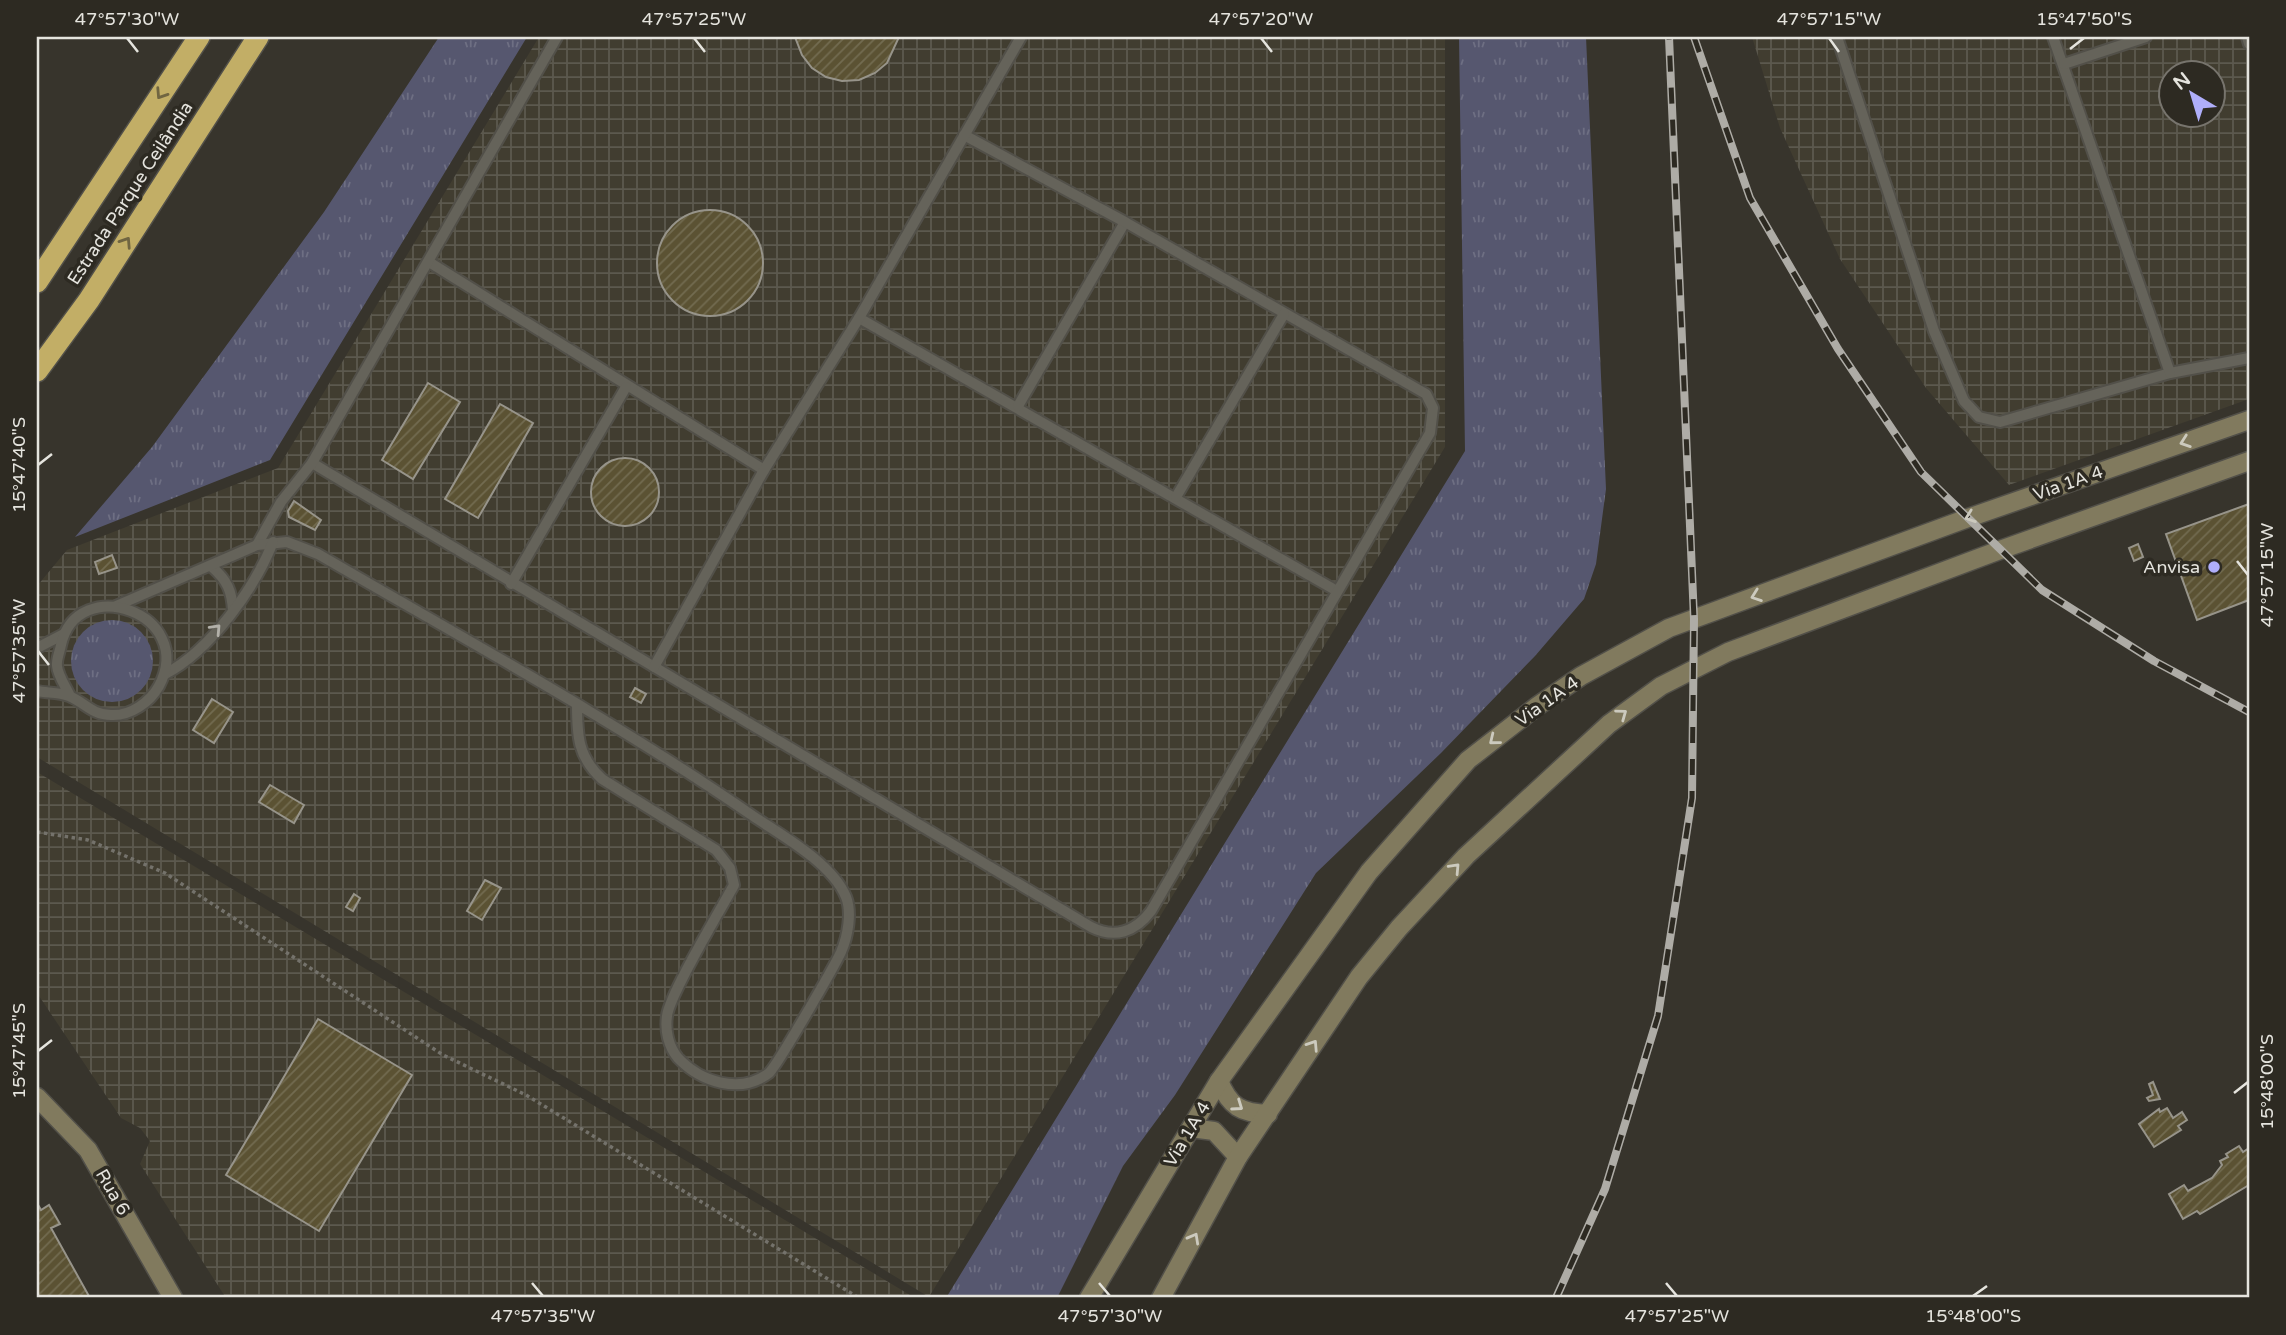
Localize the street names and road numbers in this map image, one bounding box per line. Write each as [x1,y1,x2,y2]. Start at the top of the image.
street label: Estrada Parque Ceilândia [63,97,197,289]
street label: Via 1A 4 [2030,461,2106,505]
street label: Via 1A 4 [1511,671,1583,731]
street label: Via 1A 4 [1159,1097,1215,1171]
street label: Rua 6 [91,1165,135,1219]

